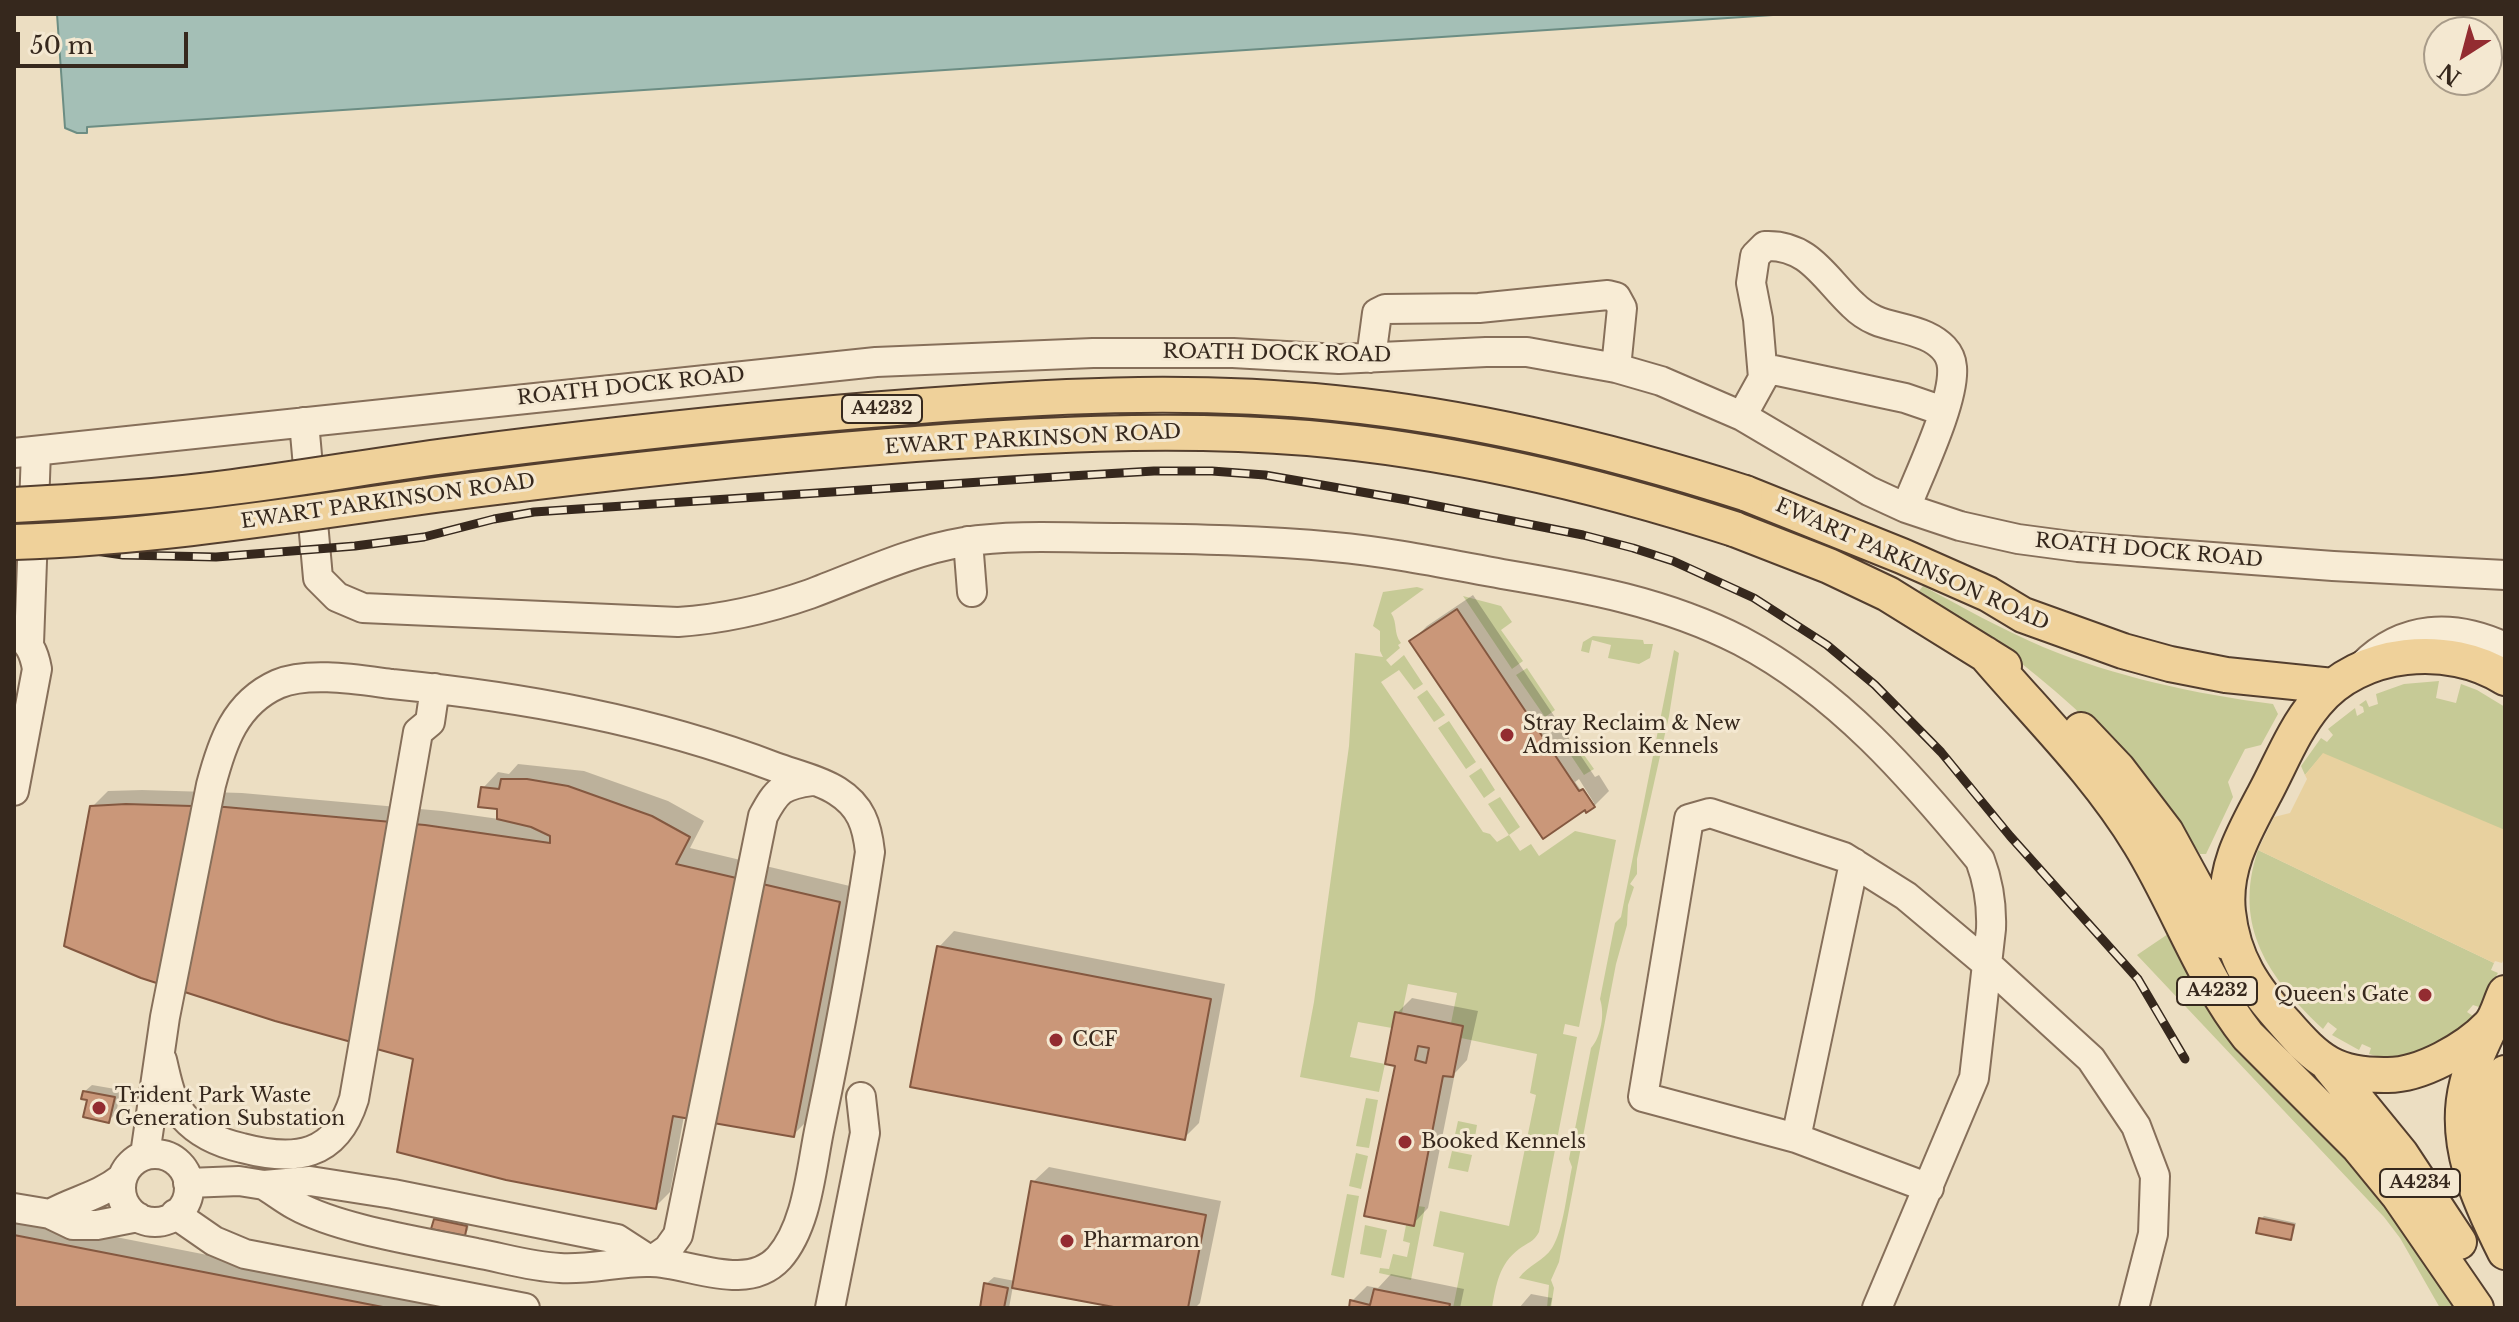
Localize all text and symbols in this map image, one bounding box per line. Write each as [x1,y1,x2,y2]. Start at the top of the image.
scale bar [20,16,192,66]
north arrow [2423,16,2503,96]
text: 50 m [30,31,93,60]
text: N [2433,57,2466,91]
street label: ROATH DOCK ROAD [1162,340,1392,368]
street label: ROATH DOCK ROAD [516,363,746,411]
road number: A4232 [842,395,922,423]
street label: EWART PARKINSON ROAD [884,420,1182,460]
street label: EWART PARKINSON ROAD [239,469,537,535]
street label: EWART PARKINSON ROAD [1772,494,2052,636]
street label: ROATH DOCK ROAD [2034,529,2264,573]
place label: Stray Reclaim & New Admission Kennels [1523,712,1740,759]
marker: Stray Reclaim & New Admission Kennels [1498,726,1516,744]
road number: A4232 [2177,977,2257,1005]
place label: Queen's Gate [2274,983,2409,1007]
marker: Queen's Gate [2416,986,2434,1004]
place label: CCF [1072,1028,1117,1052]
marker: CCF [1047,1031,1065,1049]
place label: Trident Park Waste Generation Substation [115,1084,345,1131]
marker: Trident Park Waste Generation Substation [90,1099,108,1117]
place label: Booked Kennels [1421,1130,1586,1154]
marker: Booked Kennels [1396,1133,1414,1151]
road number: A4234 [2380,1169,2460,1197]
place label: Pharmaron [1083,1229,1200,1253]
marker: Pharmaron [1058,1232,1076,1250]

